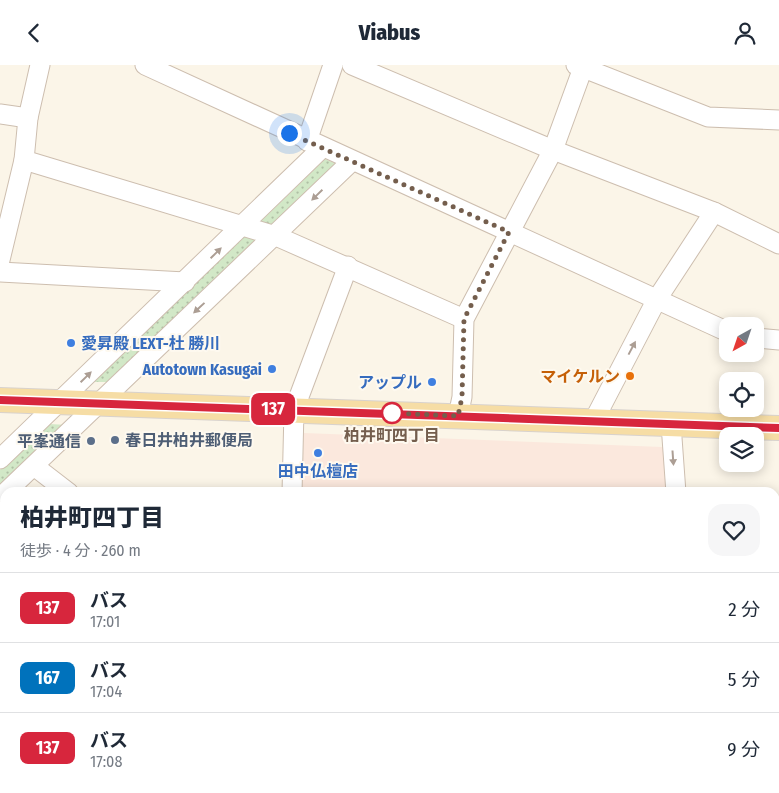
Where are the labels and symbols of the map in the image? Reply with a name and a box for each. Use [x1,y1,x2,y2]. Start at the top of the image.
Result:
your location [277,121,302,146]
one-way arrow [311,189,323,201]
one-way arrow [209,247,221,259]
one-way arrow [194,302,206,314]
north arrow [719,317,764,363]
place label: 愛昇殿 LEXT-杜 勝川 [81,334,220,353]
marker: 愛昇殿 LEXT-杜 勝川 [65,337,77,349]
one-way arrow [628,340,636,355]
place label: Autotown Kasugai [142,360,262,379]
marker: Autotown Kasugai [266,363,278,375]
place label: マイケルン [540,367,620,386]
marker: マイケルン [624,370,636,382]
one-way arrow [79,371,91,383]
place label: アップル [358,373,422,392]
marker: アップル [426,376,438,388]
line badge: 137 [244,393,302,425]
marker: 柏井町四丁目 [381,402,403,424]
place label: 柏井町四丁目 [344,426,440,445]
place label: 春日井柏井郵便局 [125,431,253,450]
place label: 平峯通信 [17,432,81,451]
marker: 春日井柏井郵便局 [109,434,121,446]
marker: 平峯通信 [85,435,97,447]
marker: 田中仏檀店 [312,447,324,459]
one-way arrow [670,451,678,467]
place label: 田中仏檀店 [278,462,358,481]

